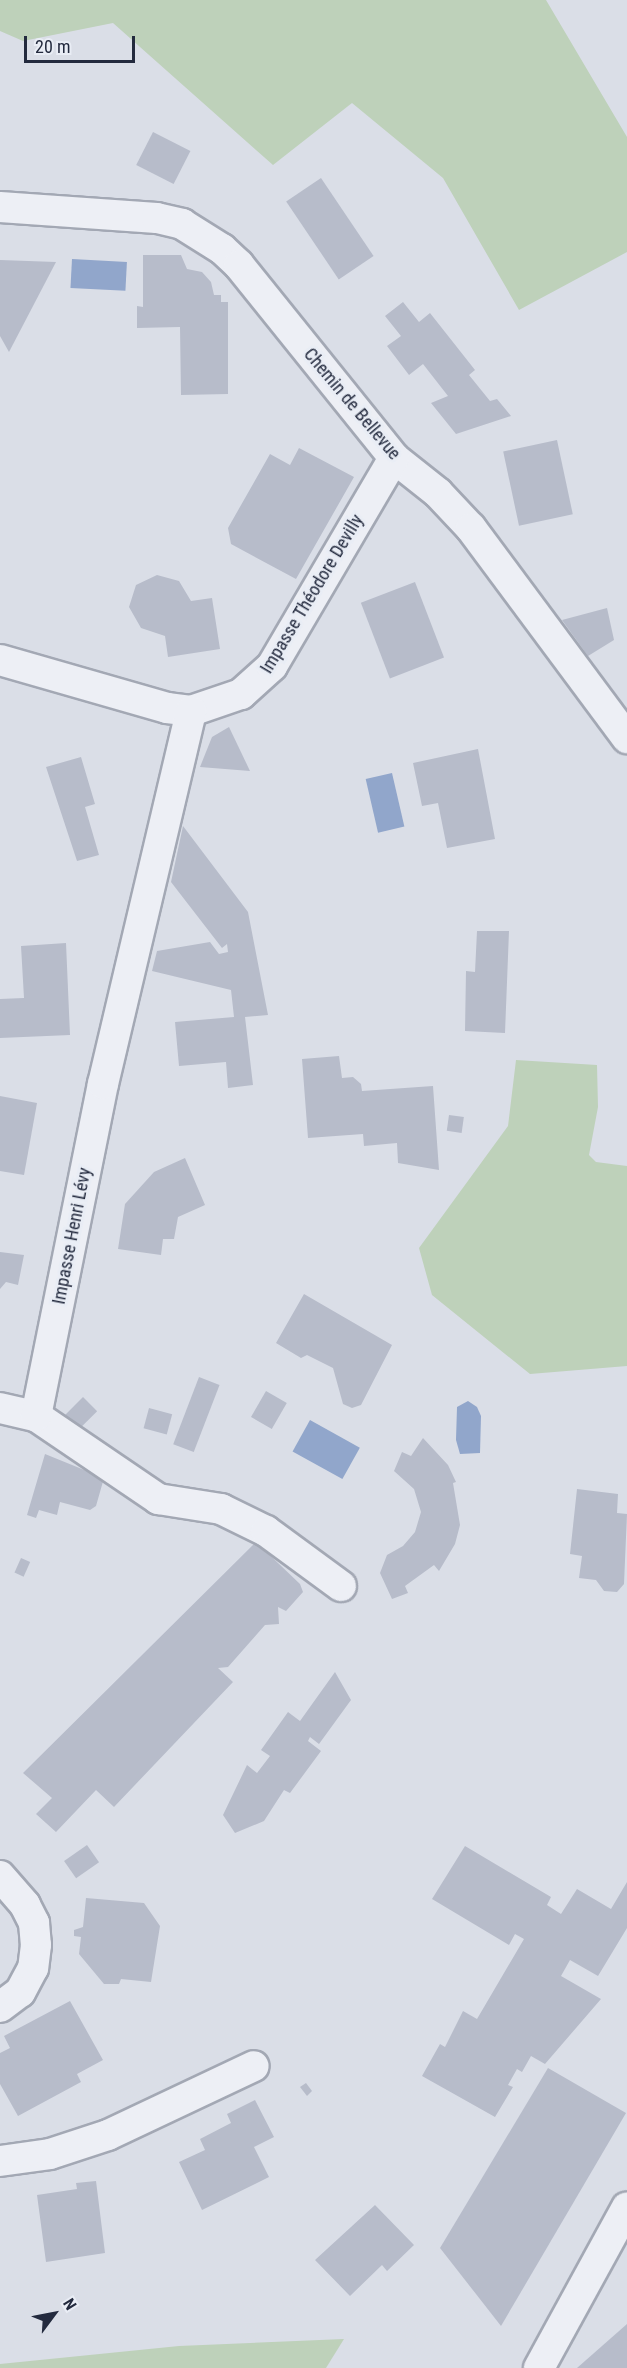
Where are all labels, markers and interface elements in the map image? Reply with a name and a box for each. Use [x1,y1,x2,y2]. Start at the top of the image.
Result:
scale bar [27,24,138,62]
text: 20 m [35,36,70,57]
street label: Chemin de Bellevue [299,344,405,464]
street label: Impasse Théodore Devilly [256,510,368,678]
street label: Impasse Henri Lévy [48,1166,96,1306]
north arrow [24,2284,84,2344]
text: N [59,2295,80,2313]

